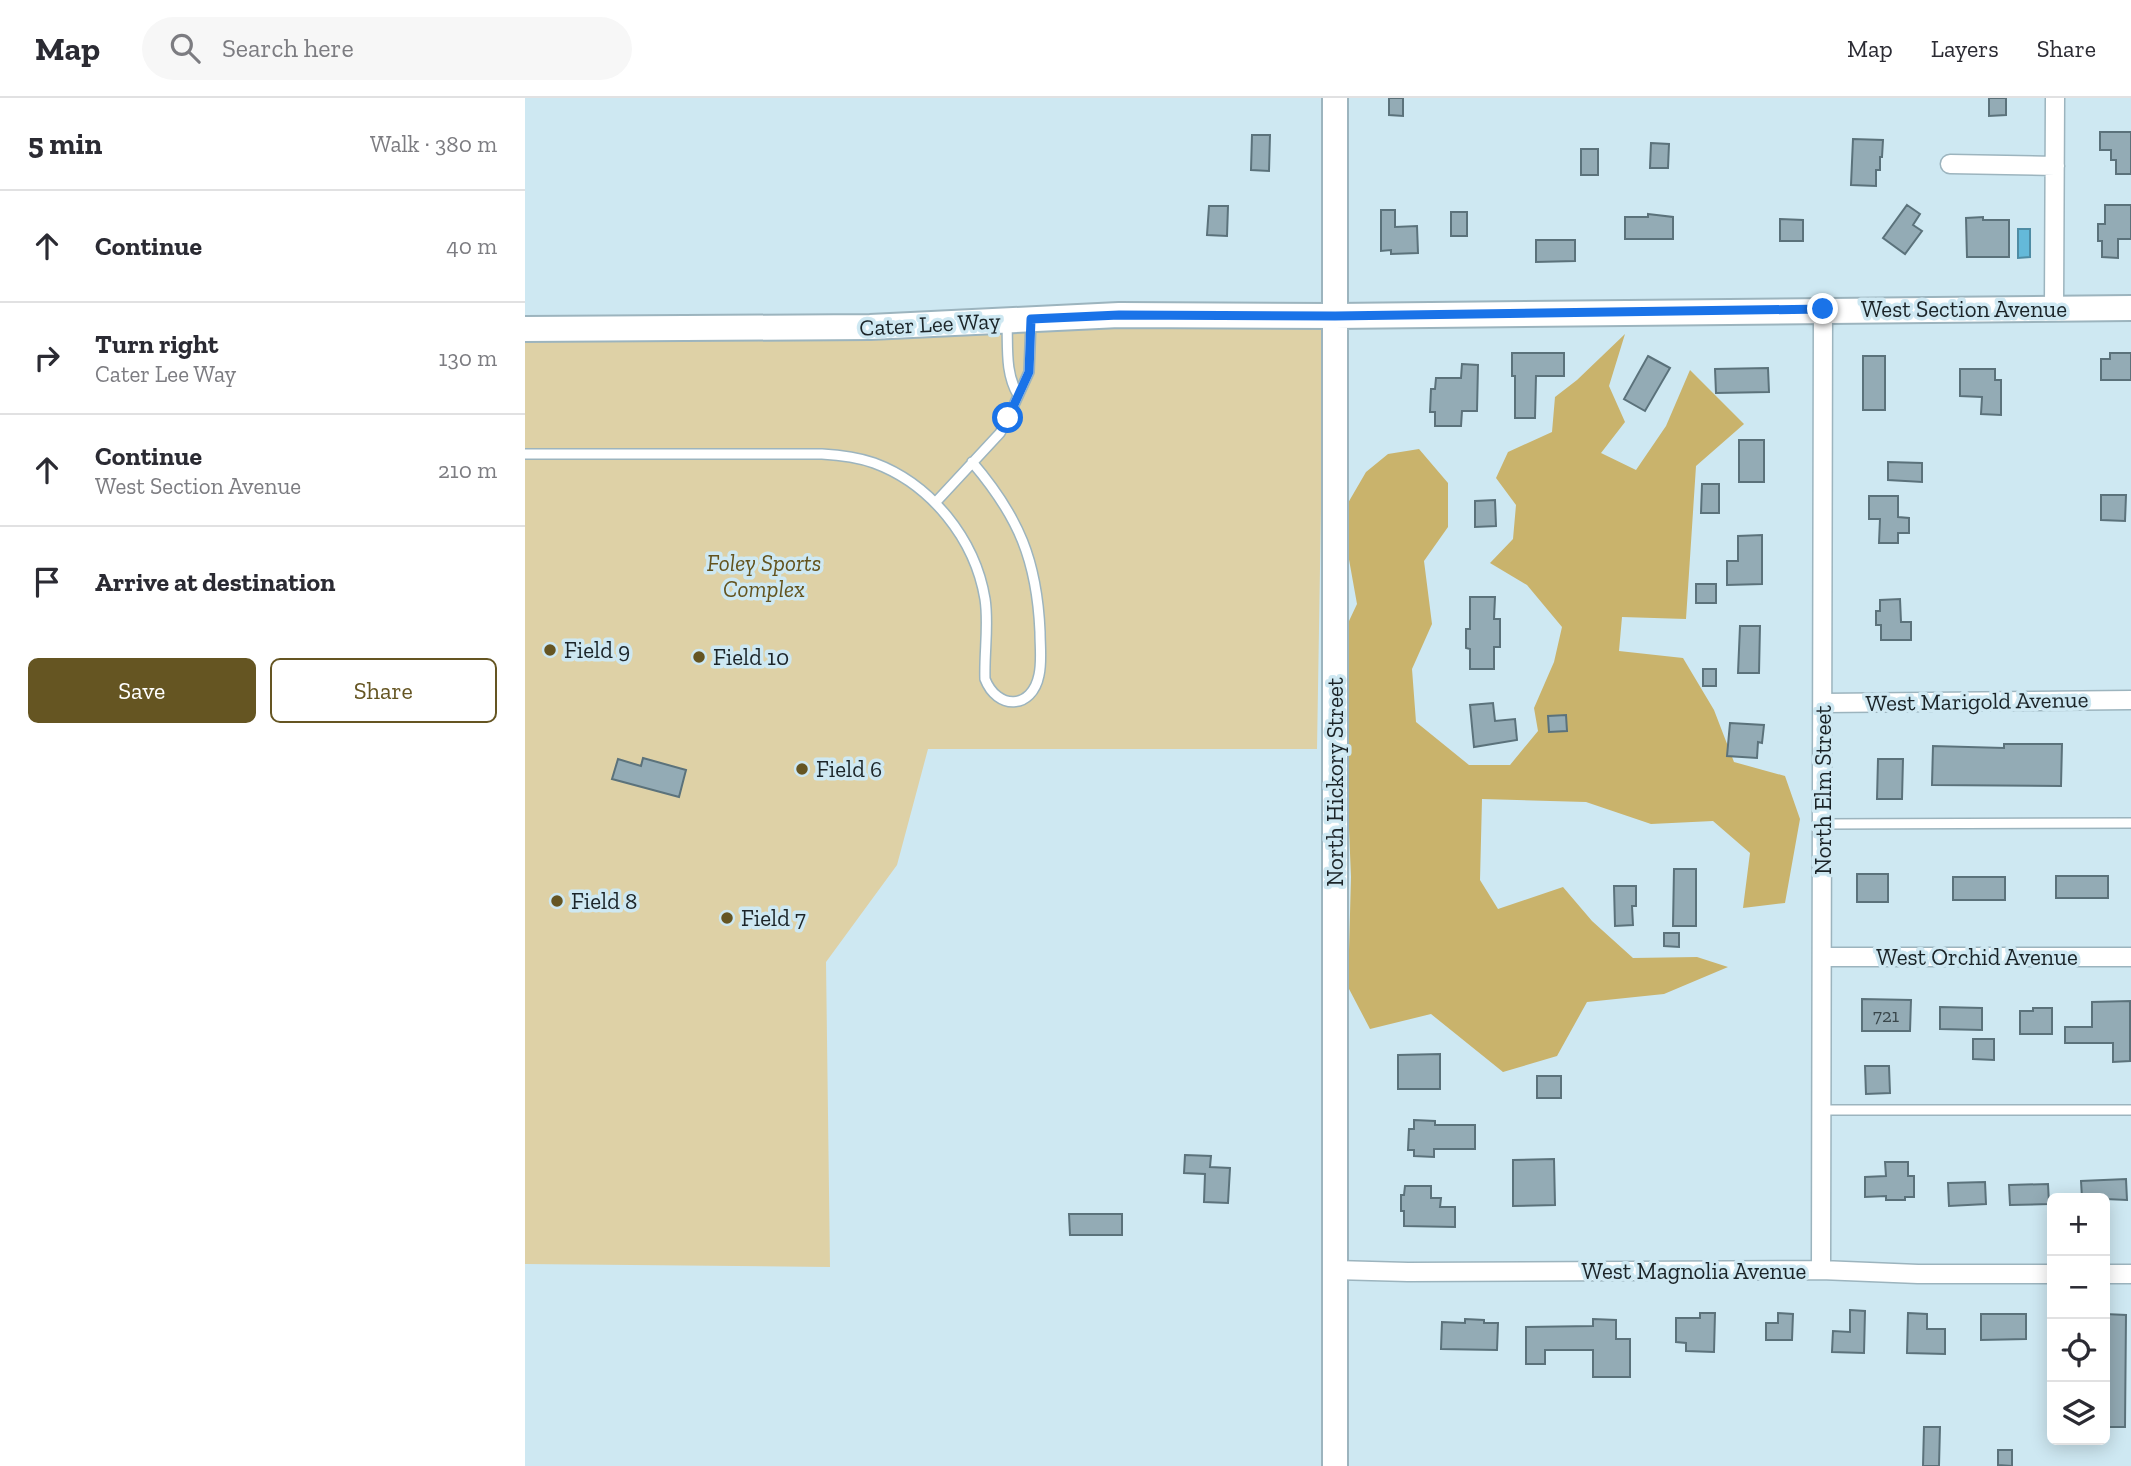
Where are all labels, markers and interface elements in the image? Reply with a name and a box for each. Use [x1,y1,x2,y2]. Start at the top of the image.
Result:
search box [142,17,632,80]
text: Map [35,29,100,68]
icon: search [166,29,204,67]
text: Search here [222,32,354,64]
text: Map [1847,34,1893,63]
text: Layers [1931,34,1999,63]
text: Share [2037,34,2096,63]
text: 5 min [28,126,102,162]
text: Walk · 380 m [370,130,497,158]
icon: ahead [28,227,66,265]
text: Continue [95,230,202,262]
text: 40 m [446,232,497,260]
route end [1807,293,1838,324]
street label: West Section Avenue [1861,295,2067,323]
street label: Cater Lee Way [859,306,1002,342]
text: Turn right [95,328,218,360]
icon: right [28,339,66,377]
text: 130 m [439,344,497,372]
text: Cater Lee Way [95,360,236,388]
route start [992,402,1023,433]
text: Continue [95,440,202,472]
icon: ahead [28,451,66,489]
text: 210 m [438,456,497,484]
text: West Section Avenue [95,472,301,500]
park label: Foley Sports Complex [707,549,821,603]
icon: arrive [28,563,66,601]
text: Arrive at destination [95,566,335,598]
place label: Field 9 [564,636,630,664]
marker: Field 9 [542,642,558,658]
place label: Field 10 [713,643,789,671]
marker: Field 10 [691,649,707,665]
button: Save [28,658,256,723]
button: Share [270,658,497,723]
street label: North Hickory Street [1321,677,1349,886]
street label: West Marigold Avenue [1865,685,2089,717]
street label: North Elm Street [1809,705,1837,875]
place label: Field 6 [816,755,882,783]
marker: Field 6 [794,761,810,777]
place label: Field 8 [571,887,637,915]
marker: Field 8 [549,893,565,909]
place label: Field 7 [741,904,806,932]
marker: Field 7 [719,910,735,926]
street label: West Orchid Avenue [1876,943,2078,971]
house number: 721 [1873,1004,1899,1027]
map controls [2047,1193,2110,1445]
button: + [2047,1193,2110,1256]
button: − [2047,1256,2110,1319]
street label: West Magnolia Avenue [1582,1257,1806,1285]
button: locate [2047,1319,2110,1382]
button: layers [2047,1382,2110,1445]

